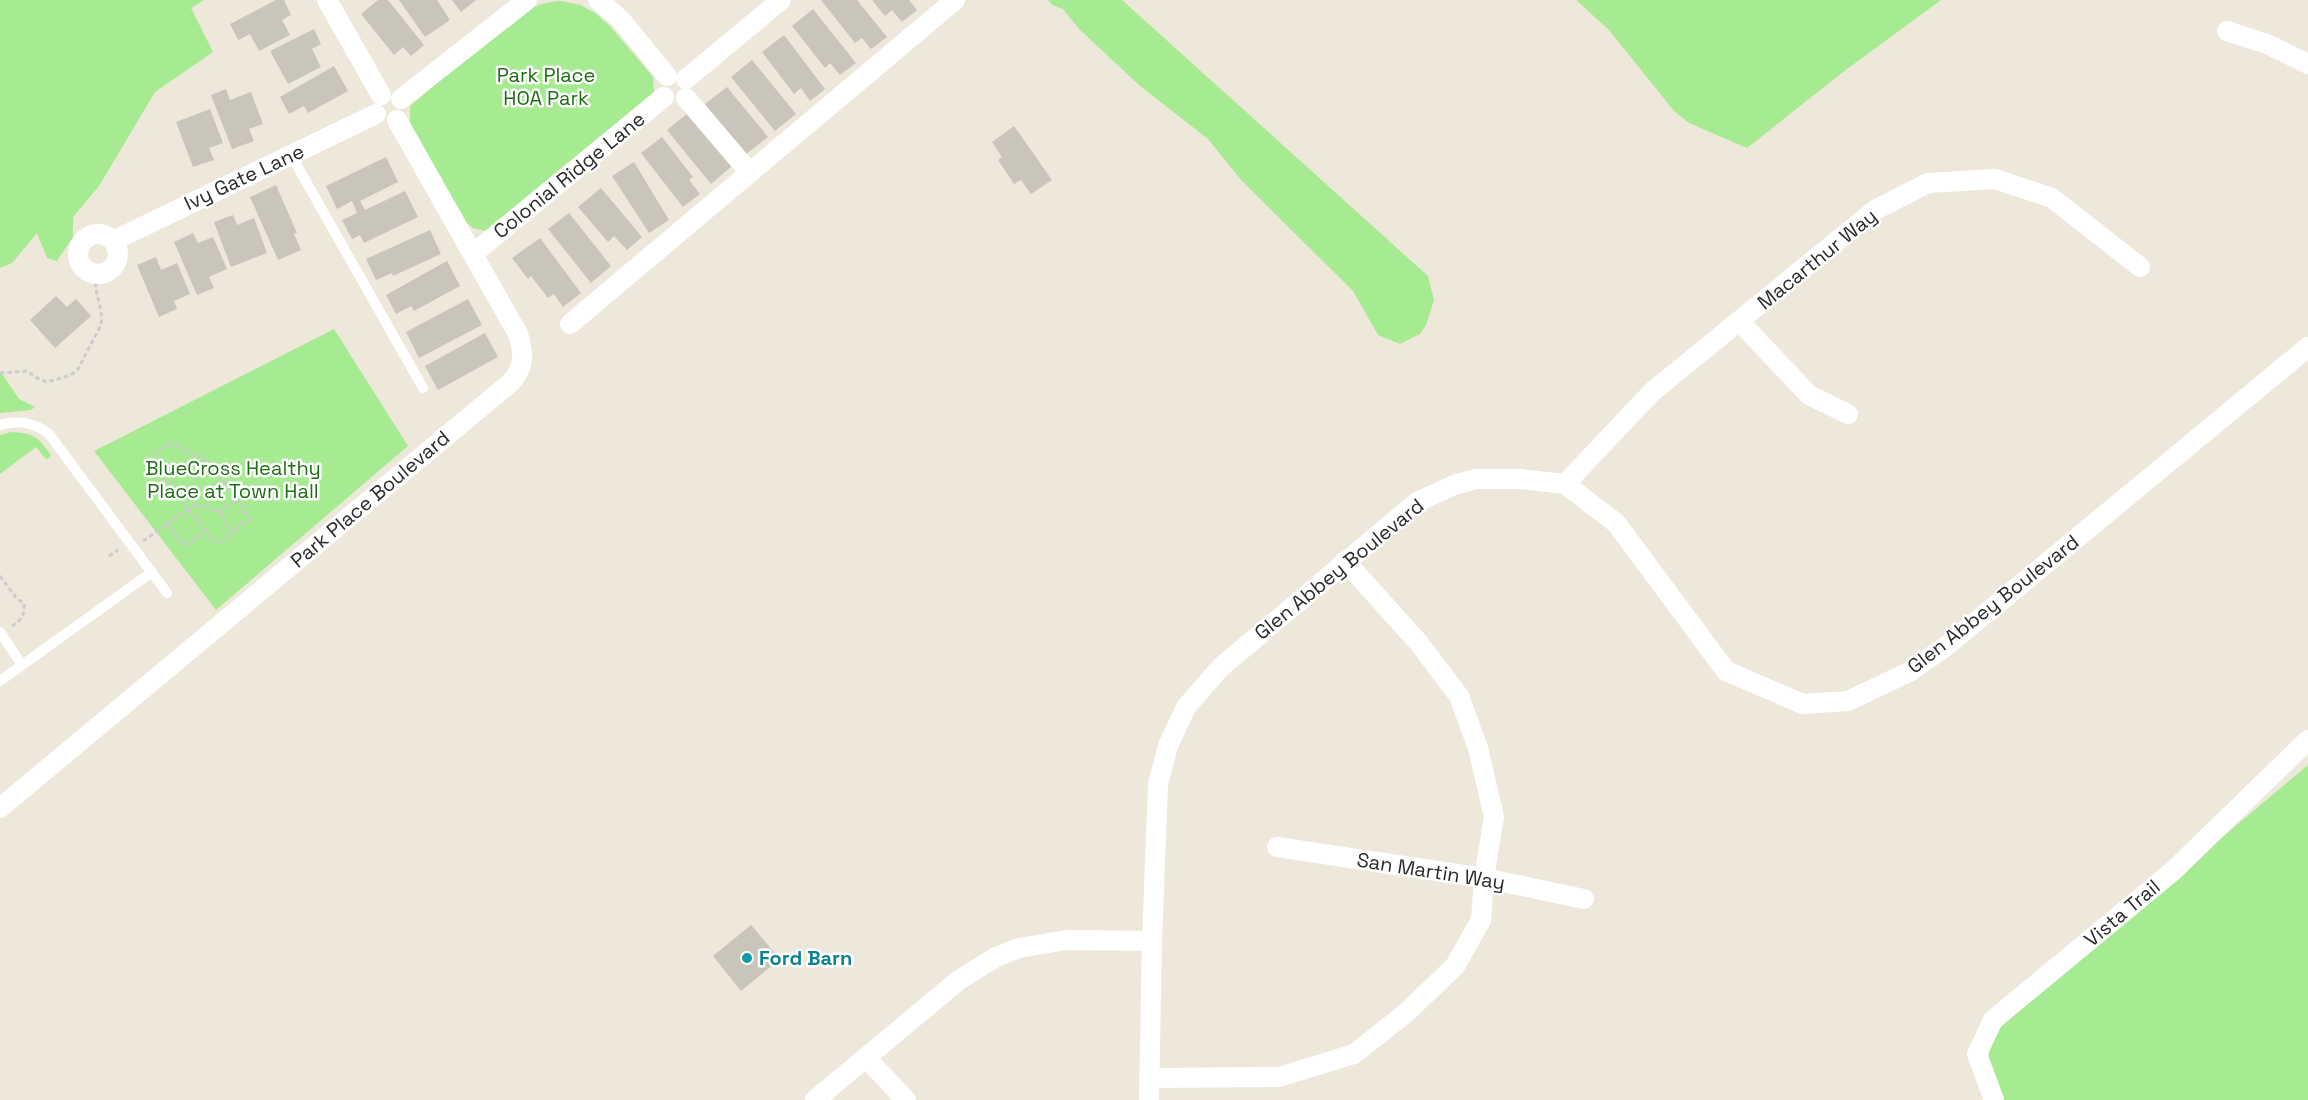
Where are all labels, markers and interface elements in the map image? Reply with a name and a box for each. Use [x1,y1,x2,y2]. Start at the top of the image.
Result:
park label: Park Place HOA Park [497,62,595,111]
street label: Colonial Ridge Lane [488,106,650,244]
street label: Ivy Gate Lane [180,138,308,216]
street label: Macarthur Way [1752,203,1882,315]
street label: Park Place Boulevard [285,425,455,573]
park label: BlueCross Healthy Place at Town Hall [145,455,321,504]
street label: Glen Abbey Boulevard [1249,493,1429,645]
street label: Glen Abbey Boulevard [1902,529,2084,679]
street label: San Martin Way [1355,846,1507,896]
street label: Vista Trail [2079,874,2165,952]
place label: Ford Barn [759,945,852,971]
marker: Ford Barn [740,951,754,965]

